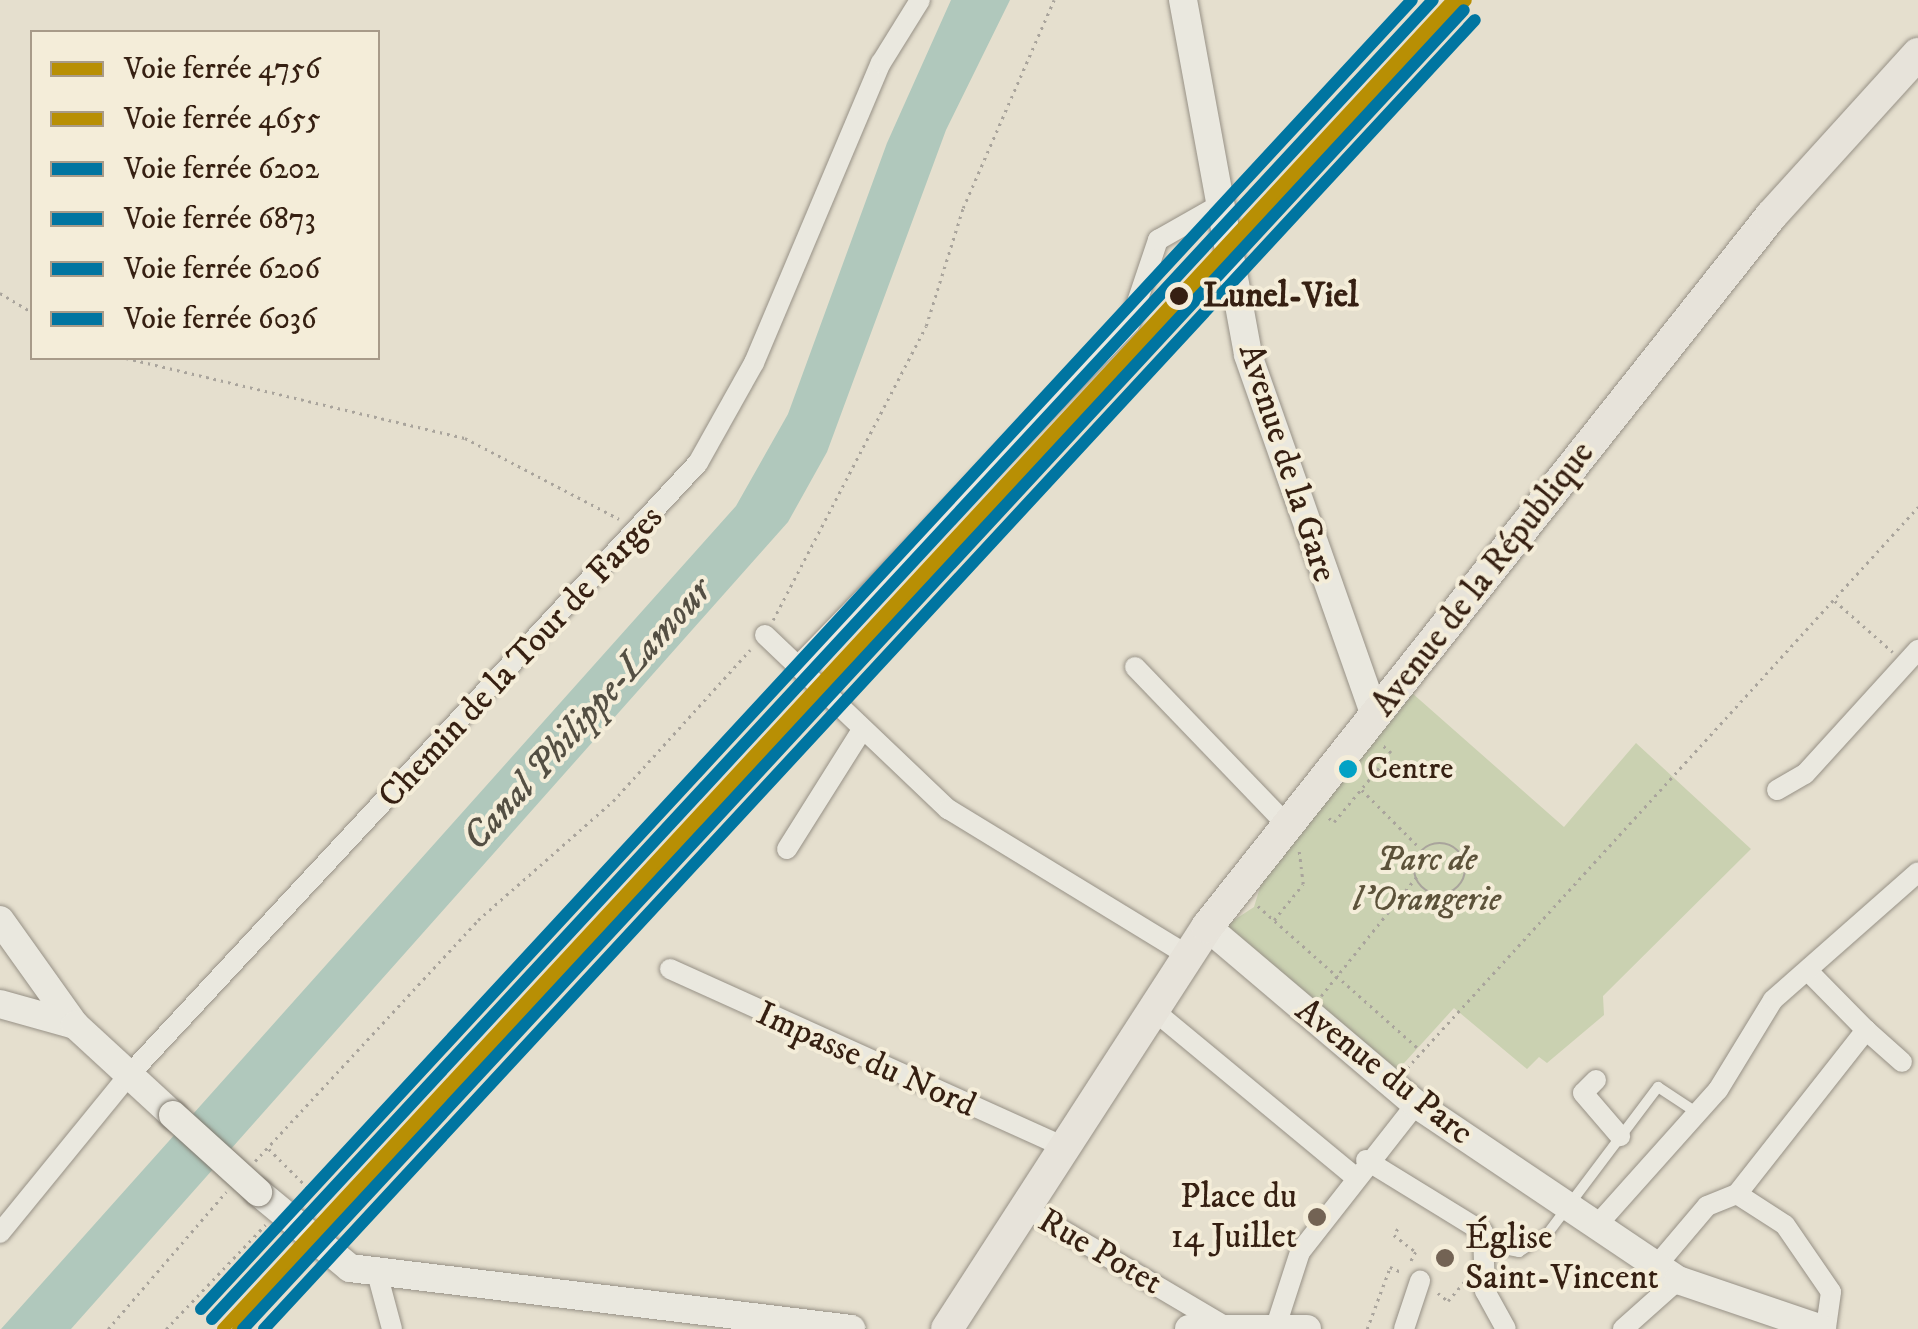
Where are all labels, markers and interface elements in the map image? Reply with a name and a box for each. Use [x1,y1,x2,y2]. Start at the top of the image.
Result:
legend [30,30,380,360]
text: Voie ferrée 4756 [124,51,321,88]
text: Voie ferrée 4655 [124,101,321,138]
text: Voie ferrée 6202 [124,151,319,188]
text: Voie ferrée 6873 [124,201,316,238]
text: Voie ferrée 6206 [124,251,320,288]
place label: Lunel-Viel [1203,275,1358,317]
marker: Lunel-Viel [1164,281,1194,311]
text: Voie ferrée 6036 [124,301,317,338]
street label: Avenue de la Gare [1229,339,1345,587]
street label: Avenue de la République [1363,433,1603,725]
street label: Chemin de la Tour de Farges [370,497,672,817]
water label: Canal Philippe-Lamour [454,569,722,861]
place label: Centre [1367,750,1453,788]
marker: Centre [1338,759,1358,779]
park label: Parc de l'Orangerie [1353,839,1501,921]
street label: Avenue du Parc [1287,990,1481,1154]
street label: Impasse du Nord [750,993,982,1127]
place label: Place du 14 Juillet [1171,1176,1297,1258]
street label: Rue Potet [1031,1200,1169,1304]
marker: Place du 14 Juillet [1306,1206,1328,1228]
place label: Église Saint-Vincent [1465,1217,1659,1299]
marker: Église Saint-Vincent [1434,1247,1456,1269]

